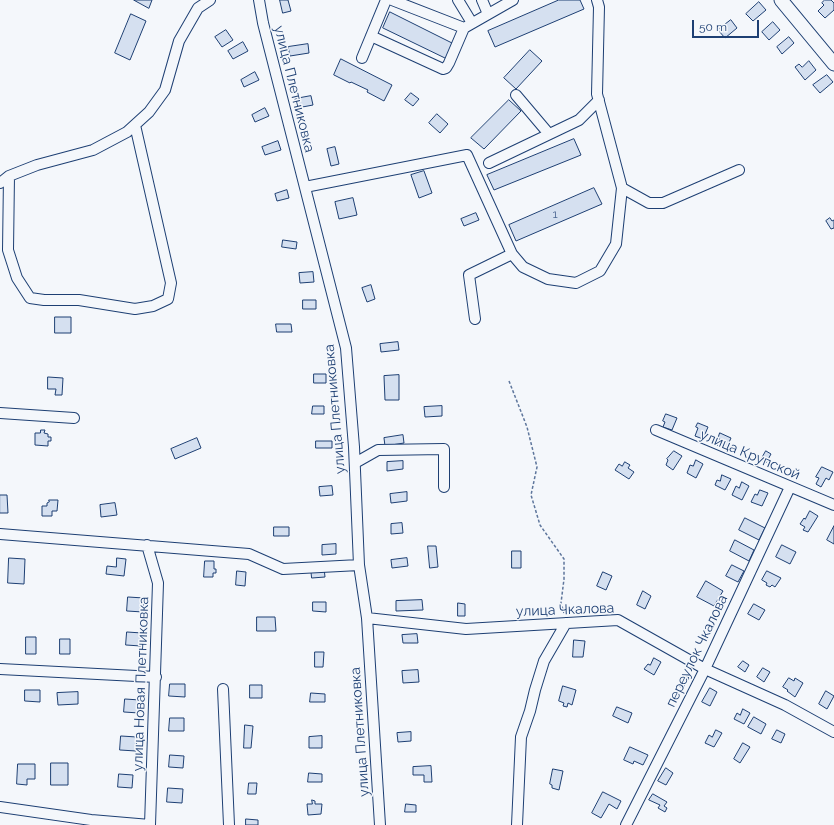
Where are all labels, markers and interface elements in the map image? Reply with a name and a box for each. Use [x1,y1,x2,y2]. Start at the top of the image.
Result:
scale bar [694,12,761,38]
text: 50 m [699,20,727,34]
street label: улица Плетниковка [270,24,318,154]
house number: 1 [552,207,558,221]
street label: улица Плетниковка [321,343,349,475]
street label: улица Крупской [697,426,803,484]
street label: переулок Чкалова [663,592,731,710]
street label: улица Новая Плетниковка [130,596,152,772]
street label: улица Чкалова [515,600,615,620]
street label: улица Плетниковка [347,667,373,797]

